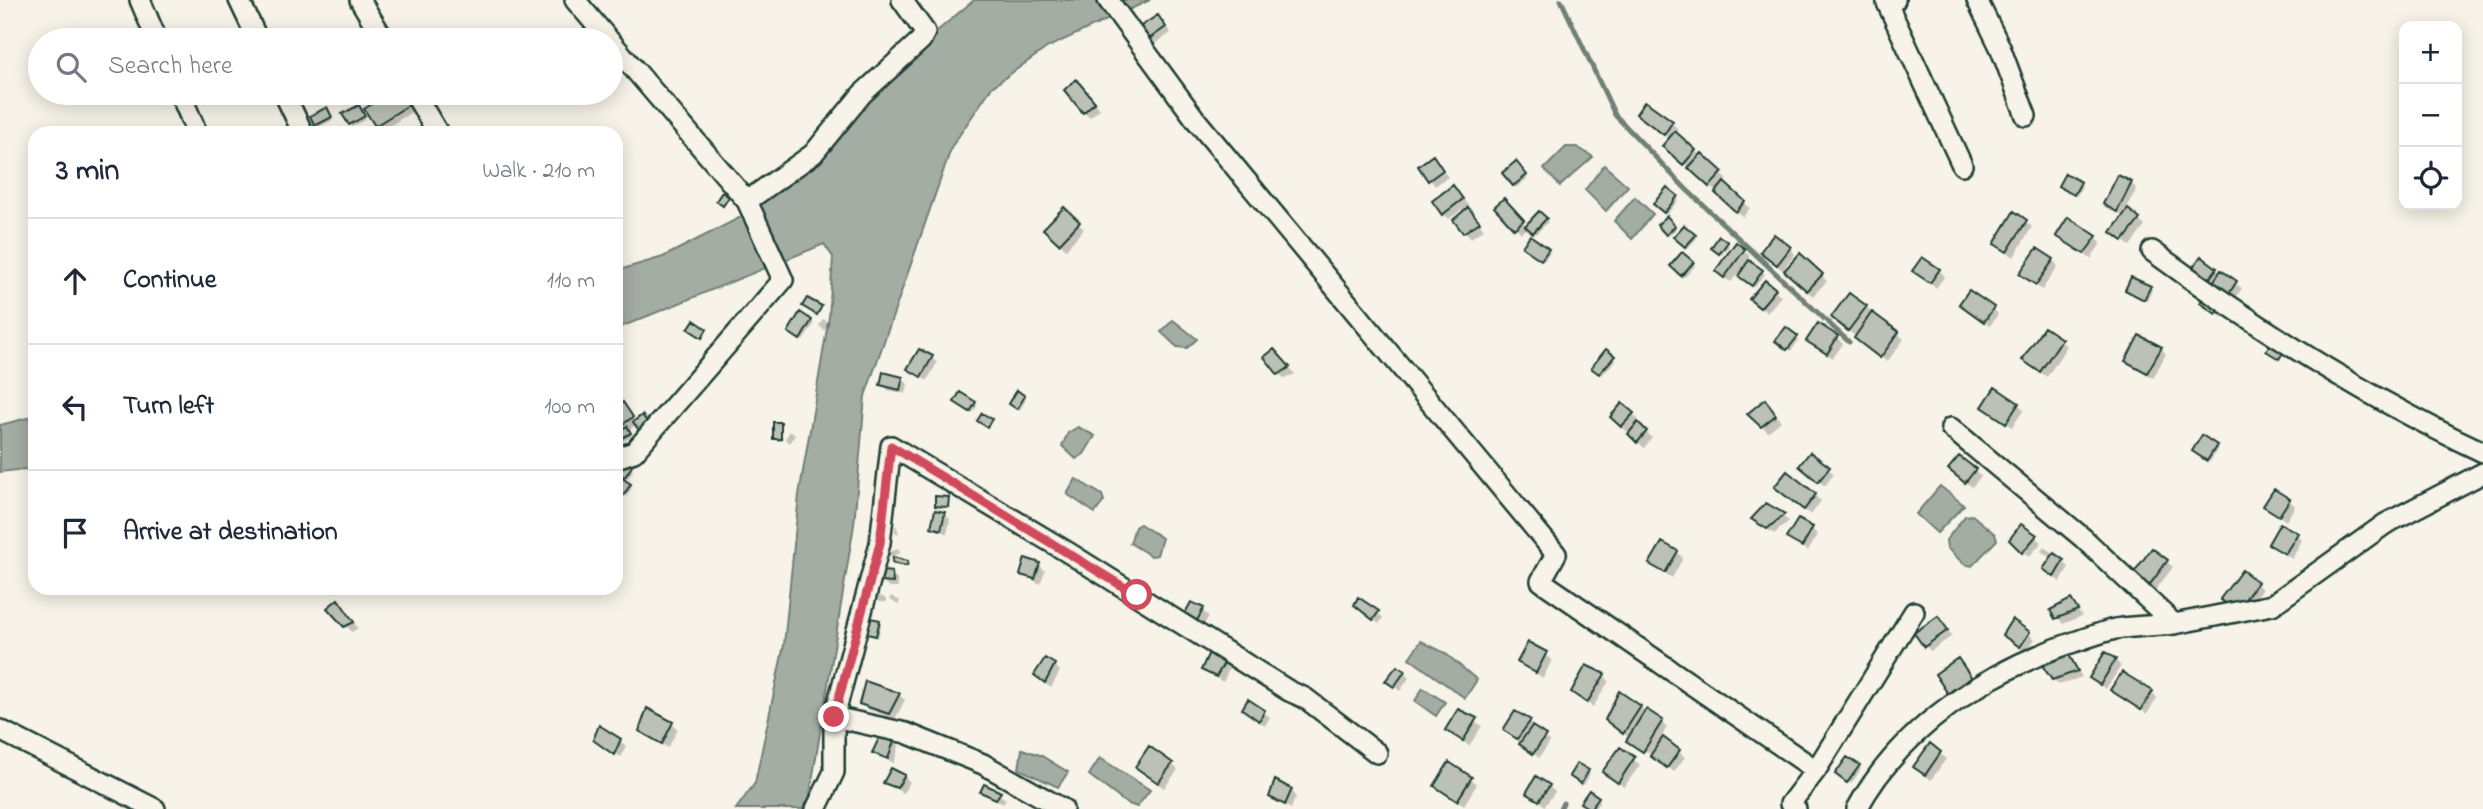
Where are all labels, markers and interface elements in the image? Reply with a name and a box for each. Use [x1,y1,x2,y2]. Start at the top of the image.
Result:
map controls [2399,21,2462,210]
button: + [2399,21,2462,84]
search box [28,28,623,105]
icon: search [52,48,90,86]
text: Search here [108,48,233,86]
button: − [2399,84,2462,147]
button: locate [2399,147,2462,210]
text: 3 min [56,150,119,194]
text: Walk · 210 m [482,155,595,188]
icon: ahead [56,262,94,300]
text: Continue [123,262,216,300]
text: 110 m [547,265,595,298]
icon: left [56,388,94,426]
text: Turn left [123,388,214,426]
text: 100 m [544,391,595,424]
icon: arrive [56,514,94,552]
text: Arrive at destination [123,514,338,552]
route start [1121,579,1152,610]
route end [818,701,849,732]

